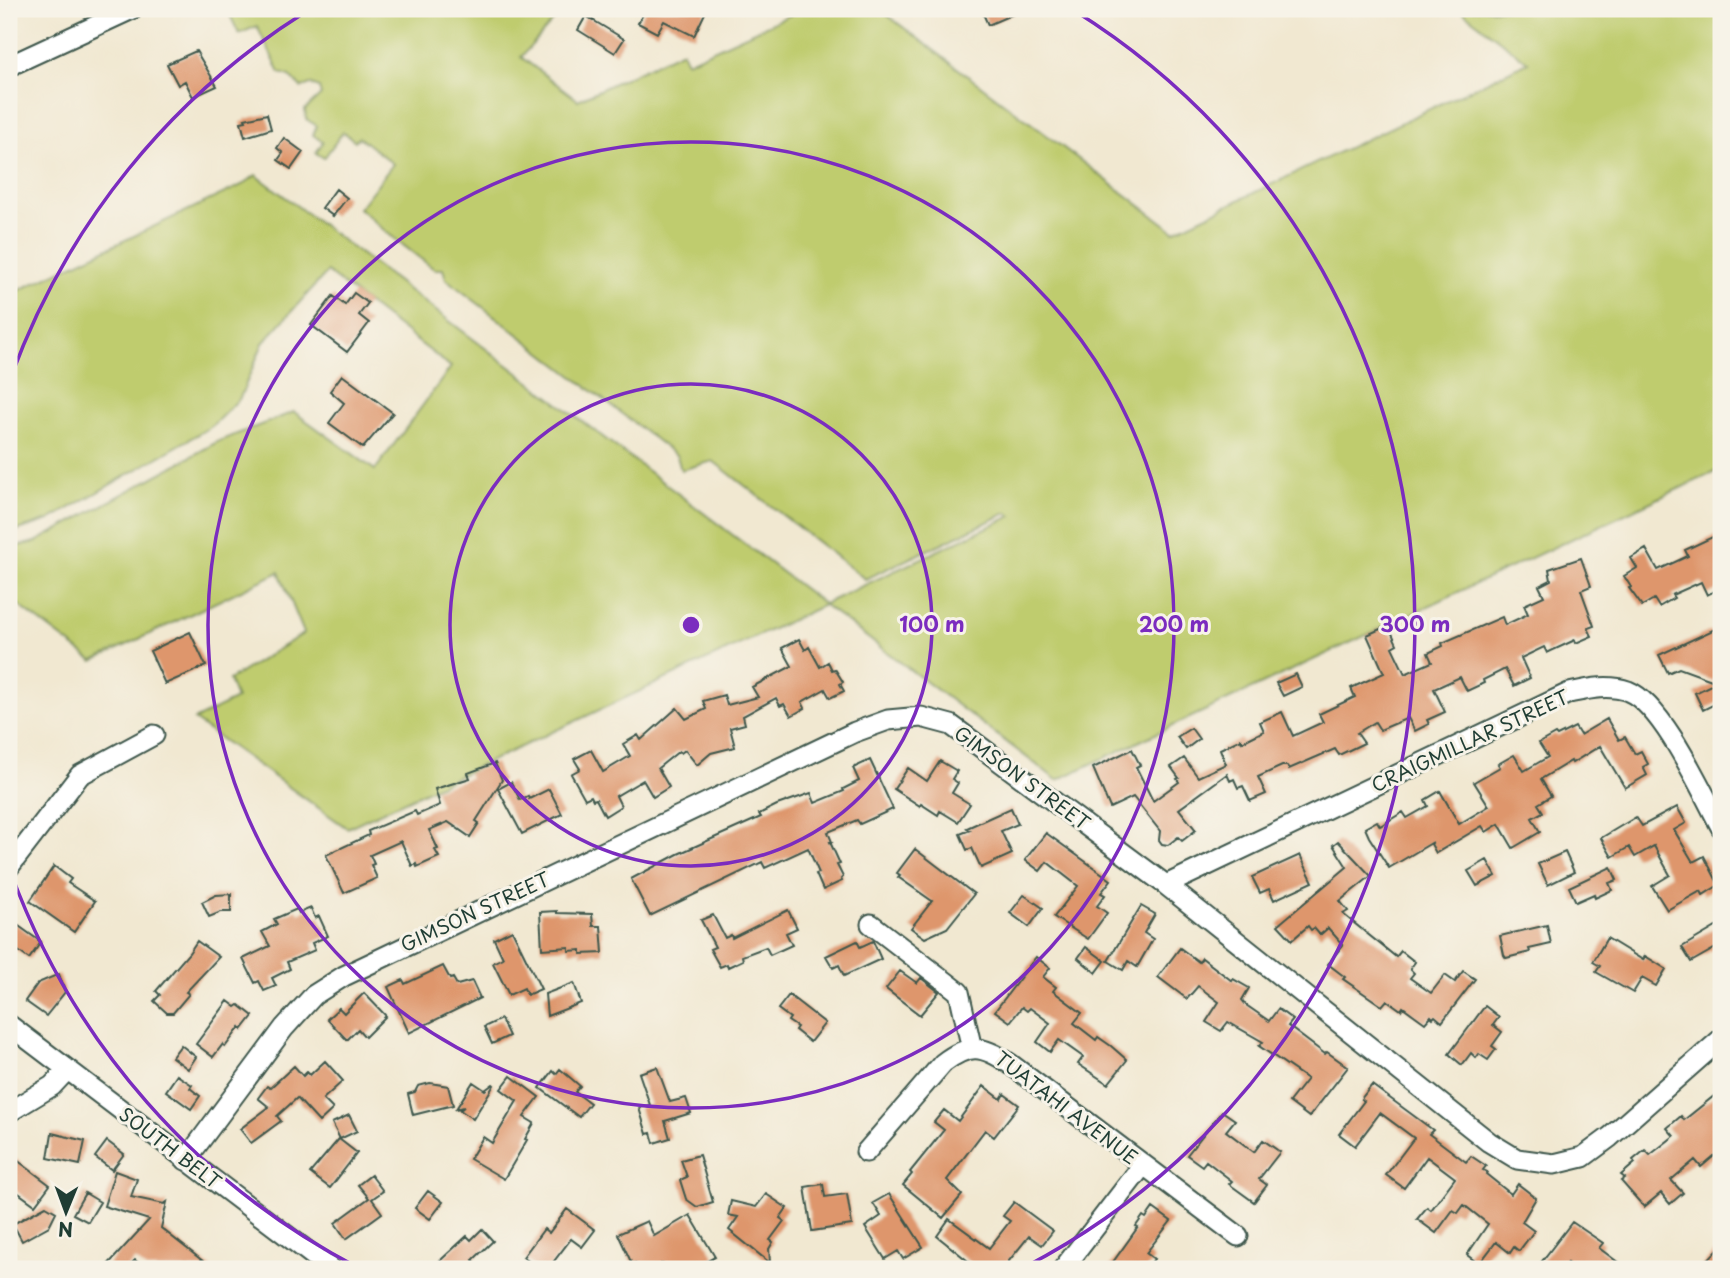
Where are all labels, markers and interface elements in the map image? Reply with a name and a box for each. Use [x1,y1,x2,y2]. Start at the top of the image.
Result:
text: 100 m [899,607,965,639]
text: 200 m [1139,607,1209,639]
text: 300 m [1380,607,1450,639]
centre of rings [679,613,703,637]
street label: CRAIGMILLAR STREET [1366,682,1573,798]
street label: GIMSON STREET [949,718,1096,836]
street label: GIMSON STREET [395,864,554,958]
street label: TUATAHI AVENUE [989,1044,1144,1170]
street label: SOUTH BELT [114,1100,227,1195]
north arrow [32,1176,102,1246]
text: N [58,1216,73,1244]

